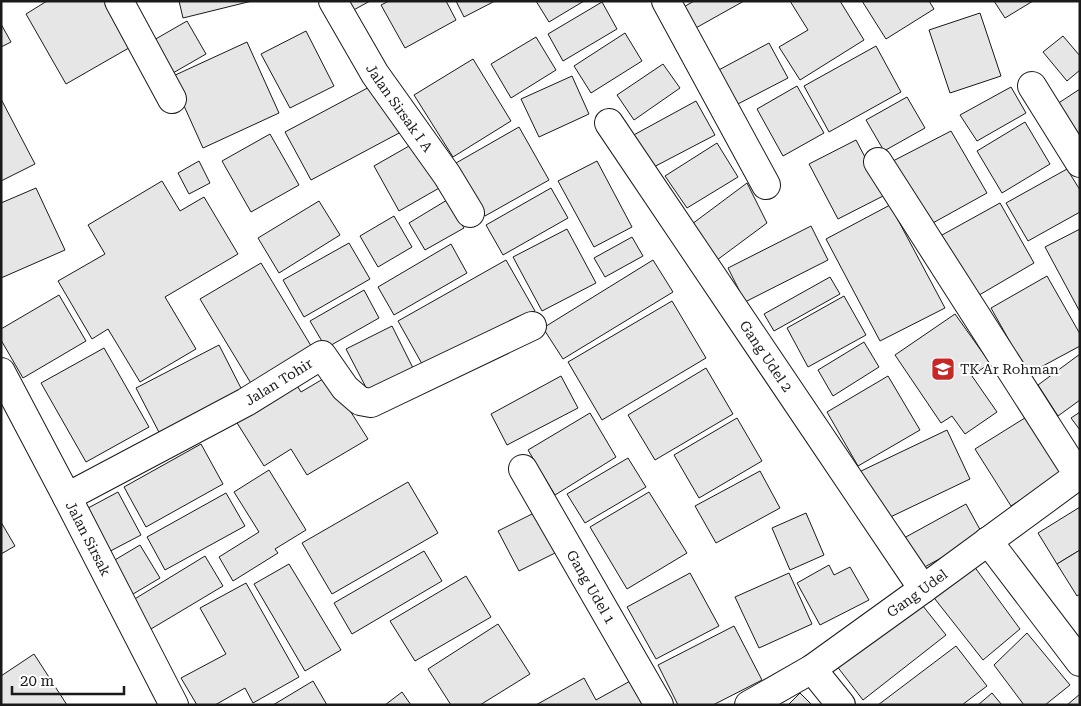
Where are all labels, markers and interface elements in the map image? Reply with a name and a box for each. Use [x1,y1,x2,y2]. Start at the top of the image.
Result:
street label: Jalan Sirsak I A [363,61,436,155]
street label: Gang Udel 2 [736,317,796,395]
street label: Jalan Tohir [242,355,315,409]
school or university icon: TK Ar Rohman [930,356,956,382]
place label: TK Ar Rohman [960,361,1059,377]
street label: Jalan Sirsak [63,498,114,579]
street label: Gang Udel 1 [563,547,618,627]
street label: Gang Udel [884,566,951,621]
scale bar [12,664,125,696]
text: 20 m [20,672,55,690]

